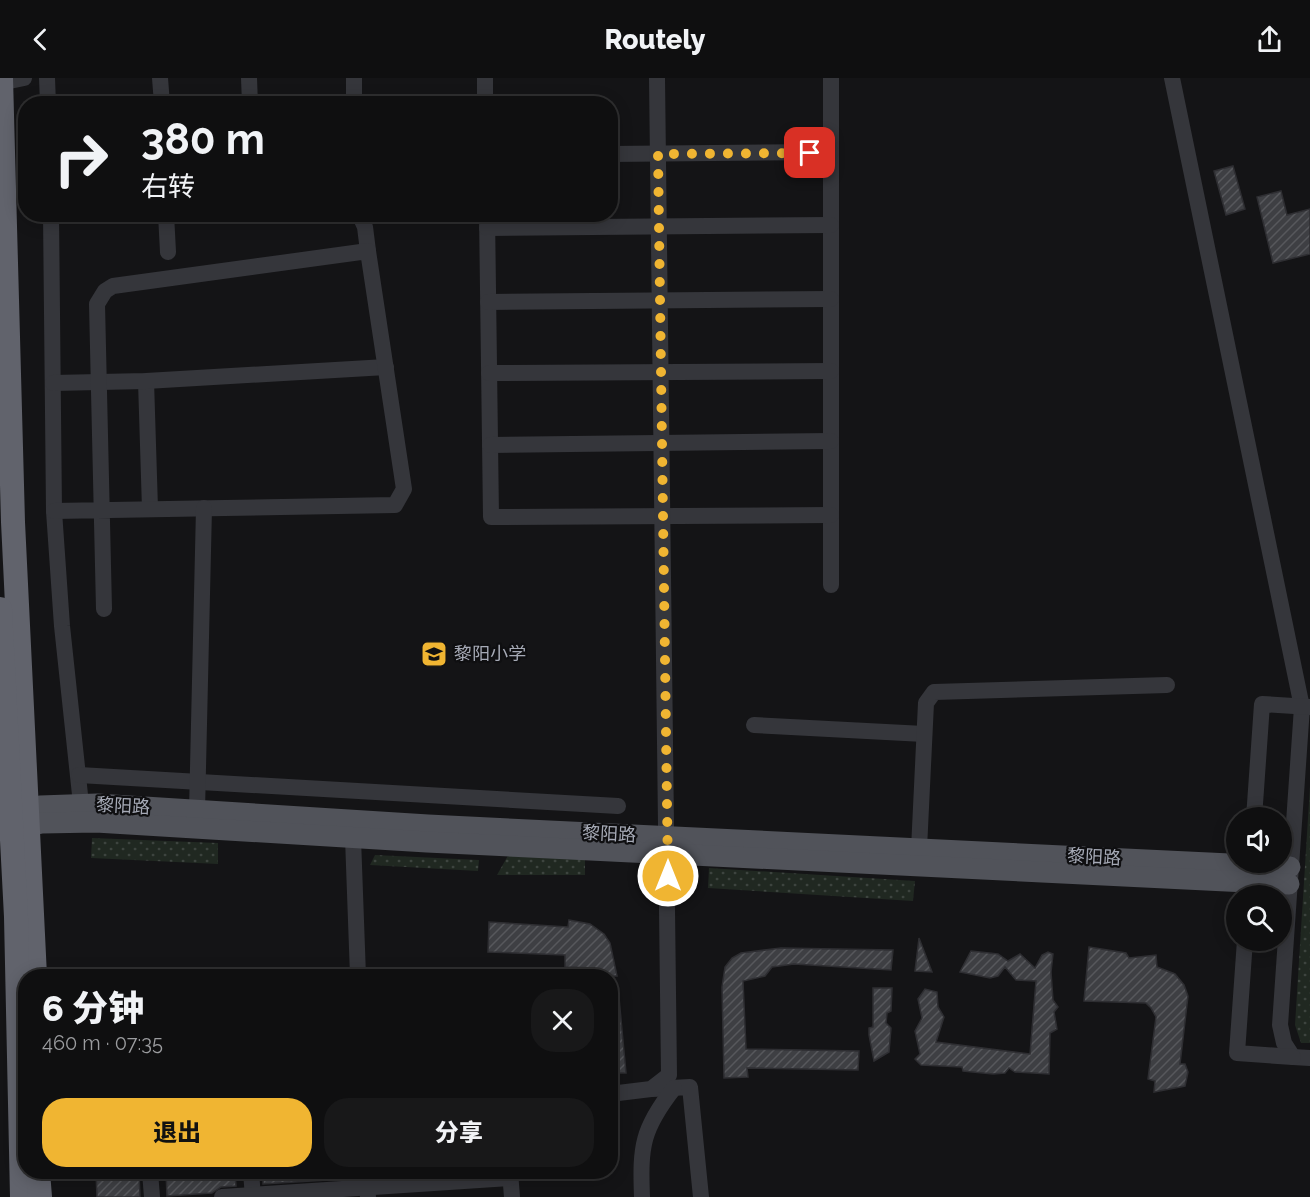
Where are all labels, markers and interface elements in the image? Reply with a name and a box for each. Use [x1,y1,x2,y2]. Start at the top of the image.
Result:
icon: back [24,23,57,56]
icon: share [1253,23,1286,56]
text: Routely [604,24,706,55]
text: 380 m [141,115,265,164]
icon: right [42,120,120,198]
pin [784,127,835,178]
icon: arrive [793,136,826,169]
text: 右转 [141,171,195,202]
school or university icon: 黎阳小学 [419,639,449,669]
place label: 黎阳小学 [454,643,526,664]
street label: 黎阳路 [96,794,151,817]
map controls [1226,807,1292,951]
button: sound [1226,807,1292,873]
street label: 黎阳路 [582,822,637,845]
position arrow [636,844,700,908]
street label: 黎阳路 [1067,845,1122,868]
button: search [1226,885,1292,951]
text: 6 分钟 [42,987,144,1029]
button: close [531,989,594,1052]
text: 460 m · 07:35 [42,1031,163,1055]
button: 退出 [42,1098,312,1167]
button: 分享 [324,1098,594,1167]

